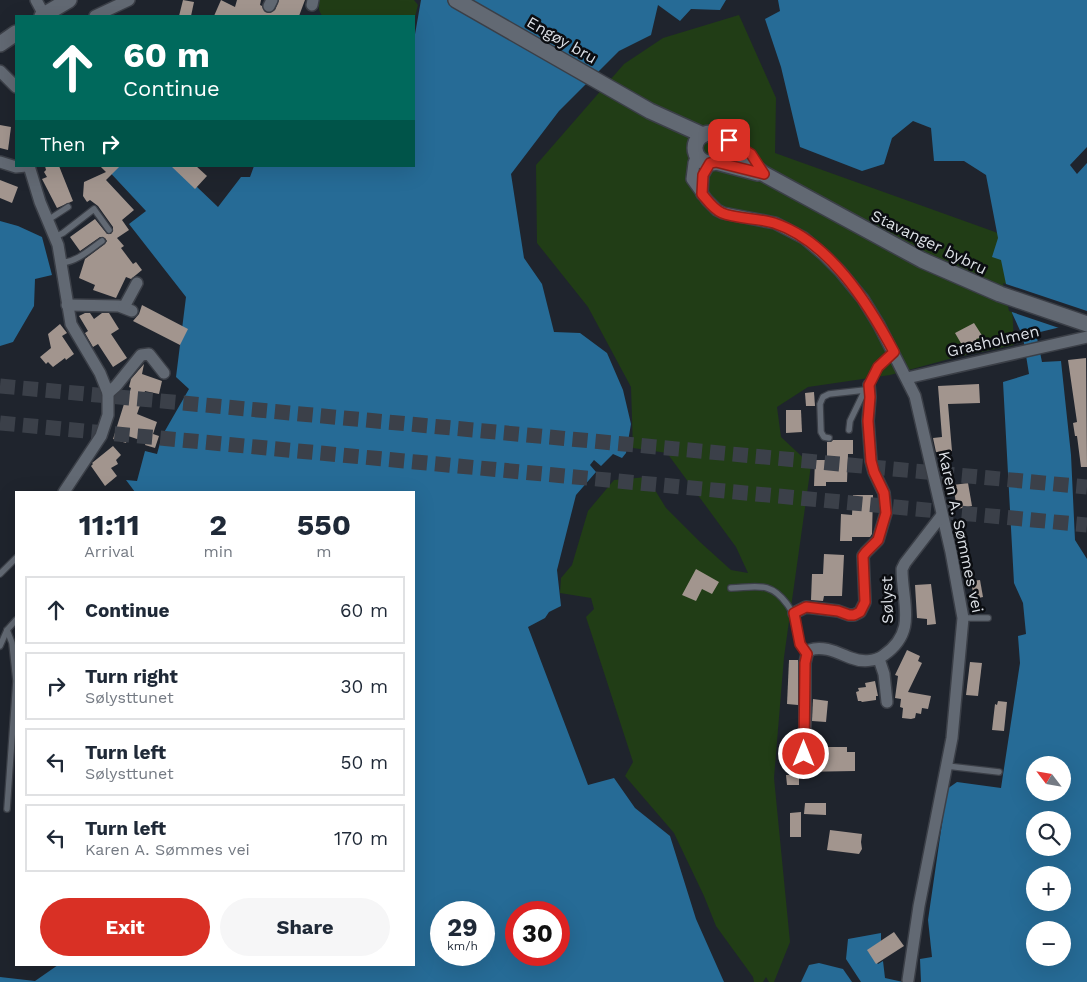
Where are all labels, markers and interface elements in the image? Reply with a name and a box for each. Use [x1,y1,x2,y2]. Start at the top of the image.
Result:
street label: Engøy bru [524,12,600,68]
text: 60 m [123,34,210,76]
icon: ahead [40,35,105,100]
text: Continue [123,76,220,101]
pin [708,119,750,161]
icon: arrive [715,126,743,154]
icon: right [96,130,124,158]
text: Then [40,133,86,156]
street label: Stavanger bybru [868,206,990,278]
street label: Grasholmen [945,321,1041,361]
street label: Karen A. Sømmes vei [935,449,987,615]
text: 11:11 [79,507,140,542]
text: 2 [209,507,227,542]
text: 550 [297,507,351,542]
text: Arrival [84,542,134,561]
text: min [204,542,233,561]
text: m [316,542,332,561]
street label: Sølyst [877,576,897,624]
icon: ahead [42,596,70,624]
text: Continue [85,599,169,622]
text: 60 m [340,599,388,622]
text: Turn right [85,665,178,688]
icon: right [42,672,70,700]
text: 30 m [341,675,388,698]
text: Sølysttunet [85,688,174,707]
position arrow [777,727,829,779]
text: Turn left [85,741,166,764]
icon: left [42,748,70,776]
text: 50 m [341,751,388,774]
north arrow [1026,756,1071,801]
map controls [1026,756,1071,966]
text: Sølysttunet [85,764,174,783]
button: search [1026,811,1071,856]
text: Turn left [85,817,166,840]
icon: left [42,824,70,852]
text: 170 m [334,827,388,850]
text: Karen A. Sømmes vei [85,840,250,859]
button: + [1026,866,1071,911]
button: Exit [40,898,210,956]
button: Share [220,898,390,956]
speed limit sign: 30 [505,901,570,966]
text: 29 [447,913,478,942]
button: − [1026,921,1071,966]
text: km/h [447,939,478,953]

